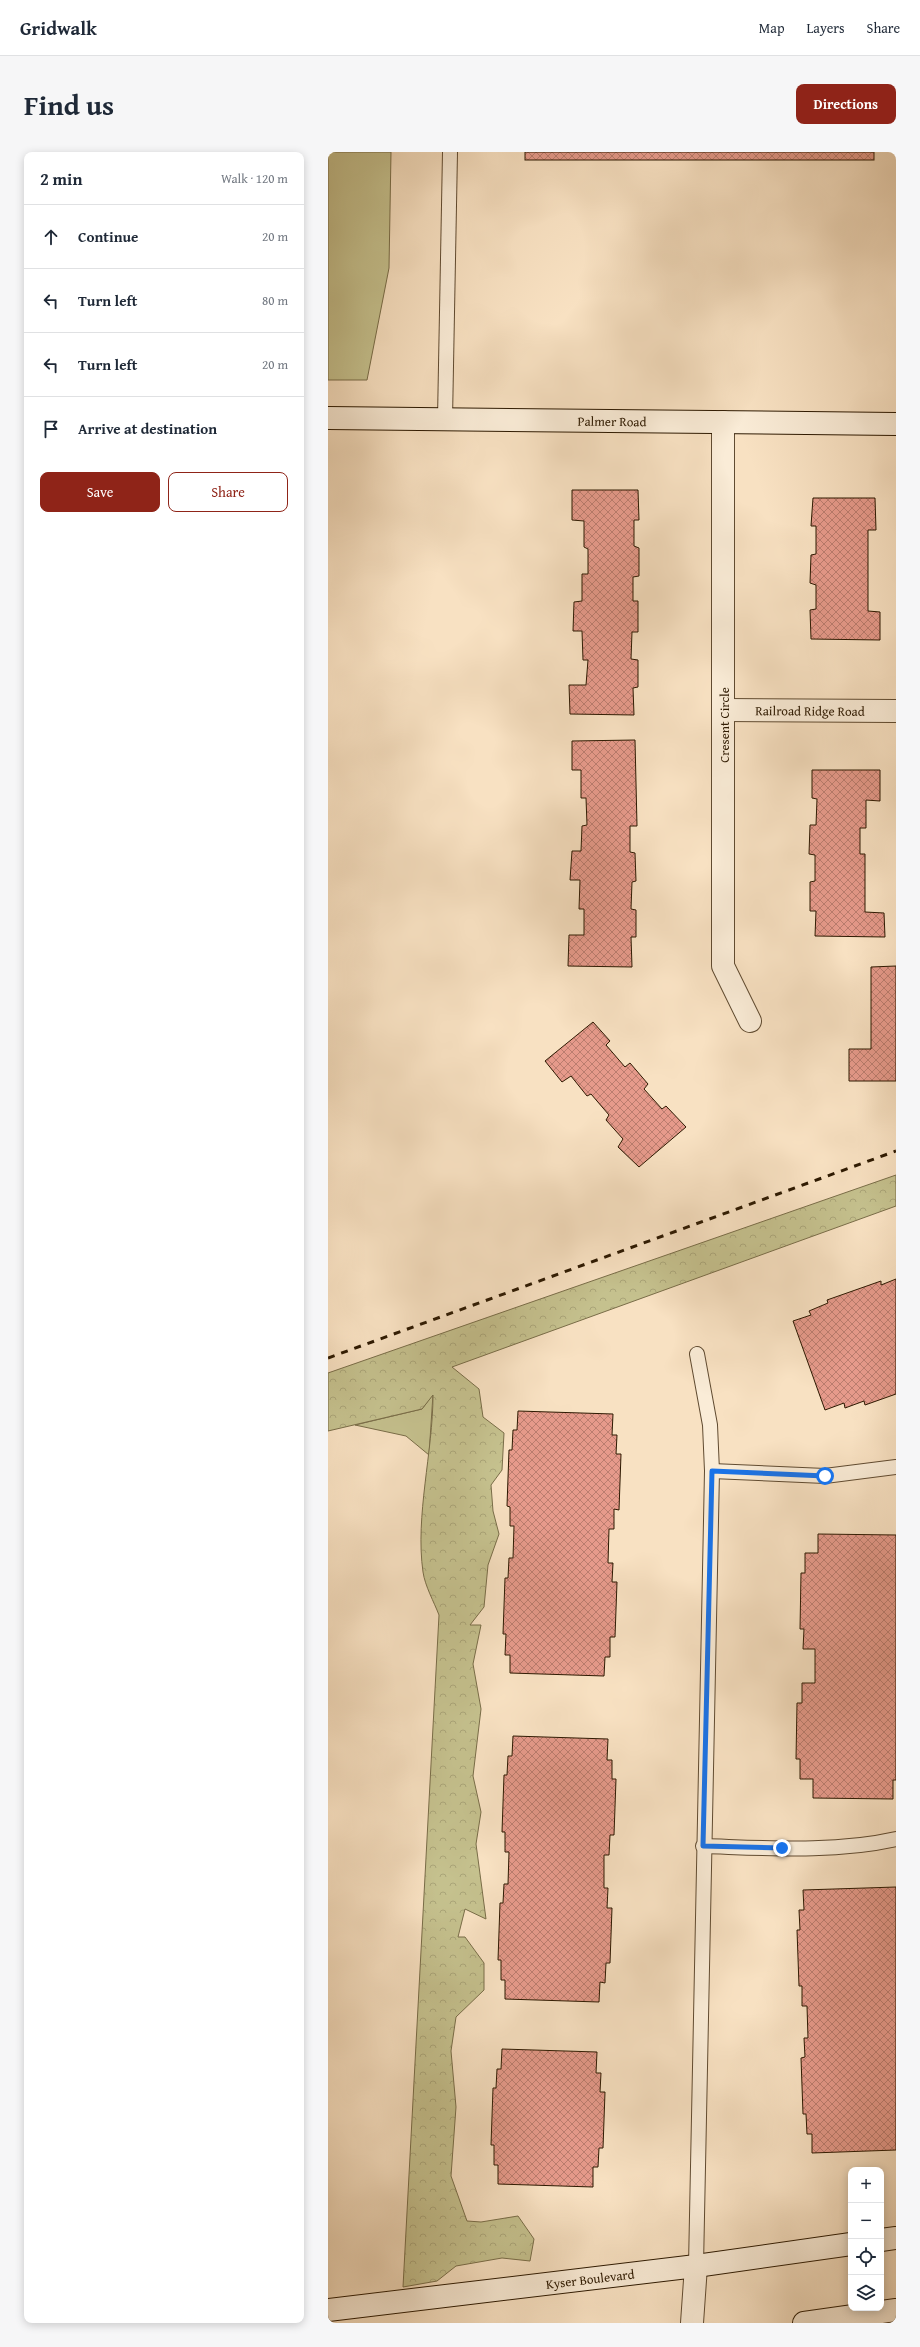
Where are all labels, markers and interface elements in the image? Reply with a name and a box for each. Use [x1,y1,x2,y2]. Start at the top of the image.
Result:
text: Gridwalk [20,14,97,42]
text: Map [759,18,785,38]
text: Layers [807,18,845,38]
text: Share [867,18,900,38]
text: Find us [24,84,114,125]
button: Directions [796,84,896,124]
text: 2 min [40,166,82,191]
text: Walk · 120 m [221,169,288,188]
icon: ahead [40,226,62,248]
text: Continue [78,226,139,247]
text: 20 m [262,227,288,246]
icon: left [40,290,62,312]
text: Turn left [78,290,137,311]
text: 80 m [262,291,288,310]
icon: left [40,354,62,376]
text: Turn left [78,354,137,375]
text: 20 m [262,355,288,374]
street label: Palmer Road [577,411,647,431]
icon: arrive [40,418,62,440]
text: Arrive at destination [78,418,217,439]
button: Save [40,472,160,512]
button: Share [168,472,288,512]
street label: Cresent Circle [715,687,734,763]
street label: Railroad Ridge Road [755,701,865,720]
route start [816,1467,834,1485]
route end [773,1839,791,1857]
map controls [848,2167,884,2311]
button: + [848,2167,884,2203]
button: − [848,2203,884,2239]
button: locate [848,2239,884,2275]
street label: Kyser Boulevard [545,2264,636,2293]
button: layers [848,2275,884,2311]

